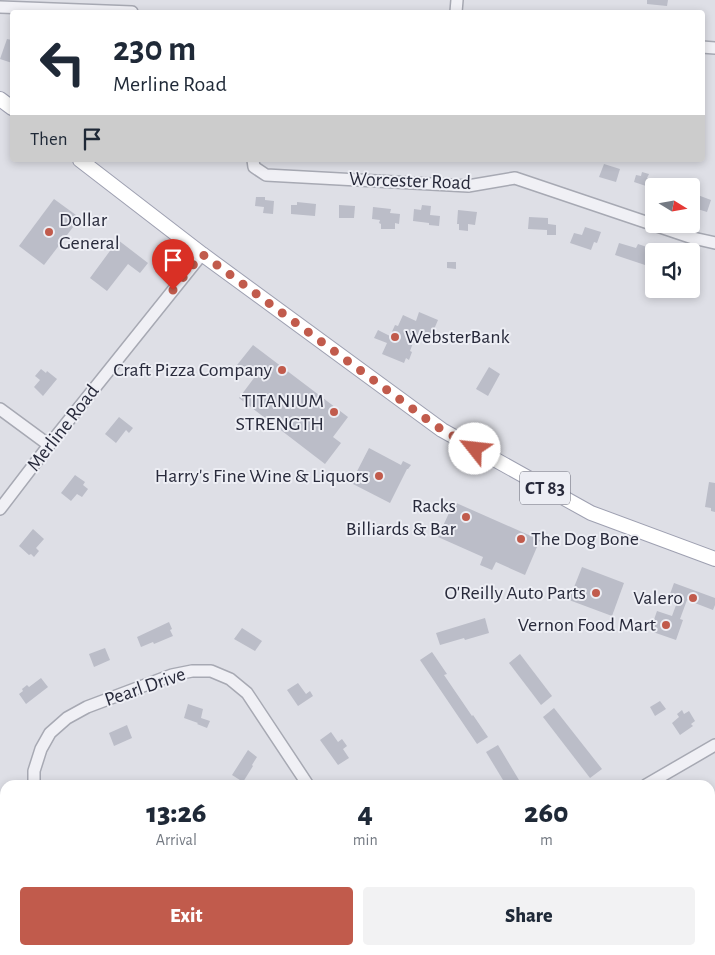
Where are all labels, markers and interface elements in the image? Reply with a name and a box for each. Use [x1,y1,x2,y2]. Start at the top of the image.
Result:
icon: left [30,30,95,95]
text: 230 m [113,32,196,67]
text: Merline Road [113,73,227,95]
icon: arrive [78,125,106,153]
text: Then [30,130,68,149]
street label: Worcester Road [349,169,471,193]
north arrow [645,178,700,232]
map controls [645,178,700,298]
place label: Dollar General [59,210,120,253]
marker: Dollar General [43,226,55,238]
pin [152,239,194,290]
button: sound [645,243,700,298]
icon: arrive [159,246,187,274]
place label: WebsterBank [405,327,510,347]
marker: WebsterBank [389,331,401,343]
place label: Craft Pizza Company [113,360,272,380]
marker: Craft Pizza Company [276,364,288,376]
street label: Merline Road [23,381,103,475]
place label: TITANIUM STRENGTH [236,391,324,434]
marker: TITANIUM STRENGTH [328,406,340,418]
position arrow [448,422,500,474]
place label: Harry's Fine Wine & Liquors [155,466,369,486]
marker: Harry's Fine Wine & Liquors [373,470,385,482]
road number: CT 83 [520,472,570,504]
place label: Racks Billiards & Bar [346,496,457,539]
marker: Racks Billiards & Bar [460,511,472,523]
place label: The Dog Bone [531,529,639,549]
marker: The Dog Bone [515,533,527,545]
place label: O'Reilly Auto Parts [444,583,586,603]
marker: O'Reilly Auto Parts [590,587,602,599]
place label: Valero [633,588,683,608]
marker: Valero [687,592,699,604]
place label: Vernon Food Mart [518,615,657,635]
marker: Vernon Food Mart [660,619,672,631]
street label: Pearl Drive [102,664,188,710]
text: 13:26 [146,798,206,828]
text: 4 [358,798,373,828]
text: 260 [524,798,569,828]
text: Arrival [156,832,197,848]
text: min [353,832,378,848]
text: m [540,832,553,848]
button: Exit [20,887,353,945]
button: Share [363,887,695,945]

